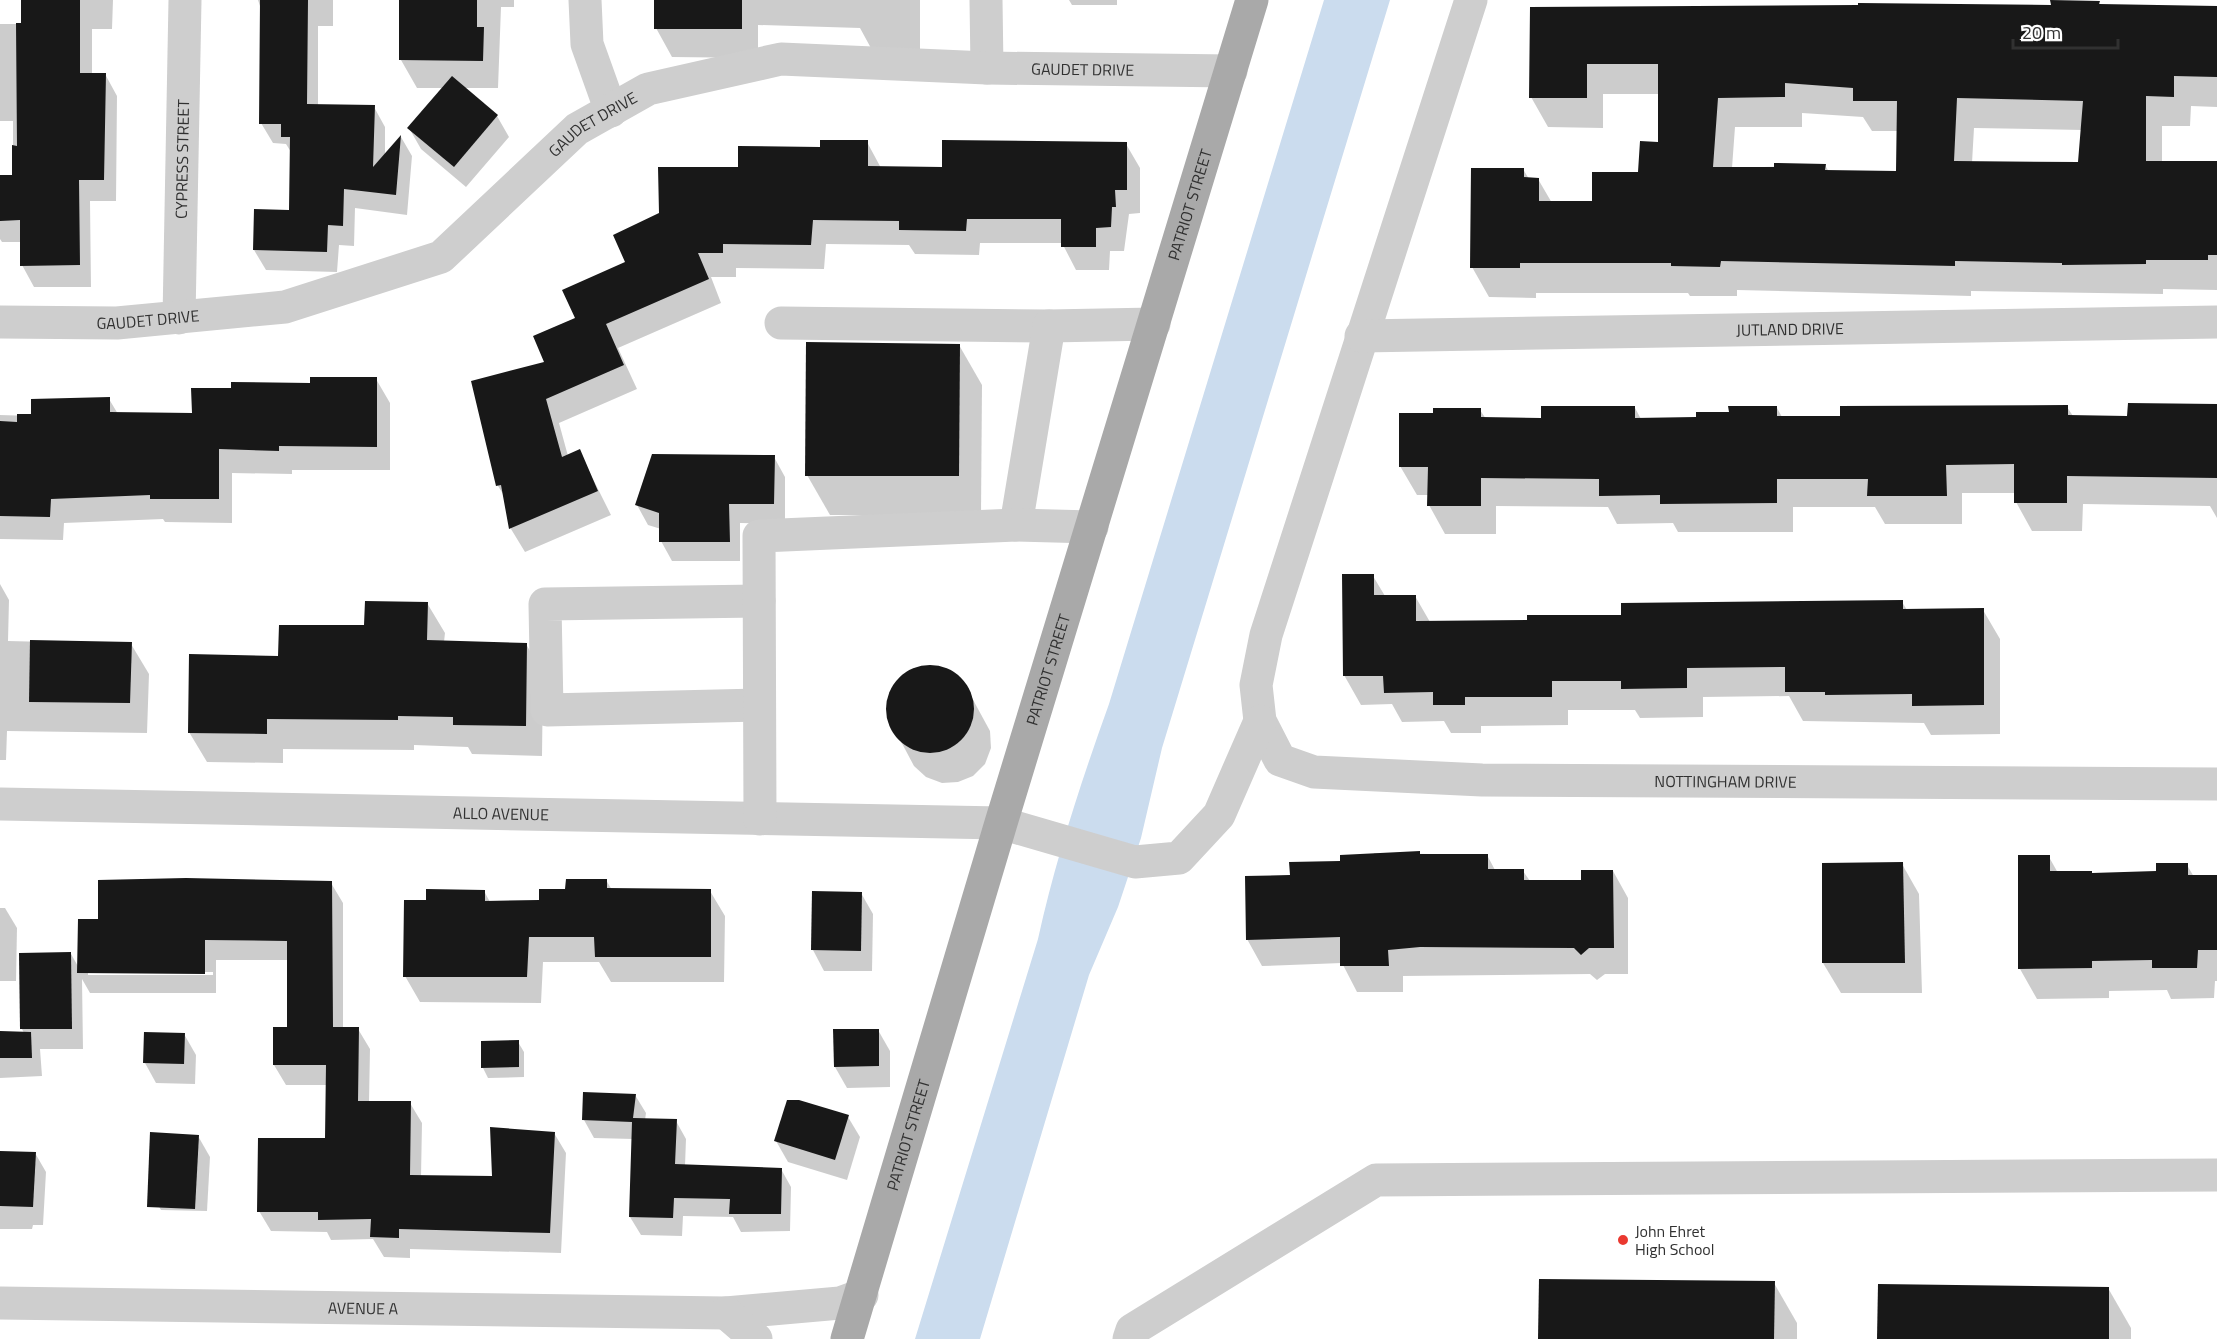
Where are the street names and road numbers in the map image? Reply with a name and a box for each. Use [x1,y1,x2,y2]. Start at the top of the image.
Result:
street label: GAUDET DRIVE [1031,57,1134,82]
street label: GAUDET DRIVE [543,86,642,162]
street label: CYPRESS STREET [169,98,195,219]
street label: PATRIOT STREET [1161,145,1218,263]
street label: GAUDET DRIVE [96,303,200,335]
street label: JUTLAND DRIVE [1736,316,1844,342]
street label: PATRIOT STREET [1020,610,1076,728]
street label: NOTTINGHAM DRIVE [1654,769,1797,794]
street label: ALLO AVENUE [453,801,549,826]
street label: PATRIOT STREET [880,1076,936,1194]
street label: AVENUE A [328,1296,399,1320]

